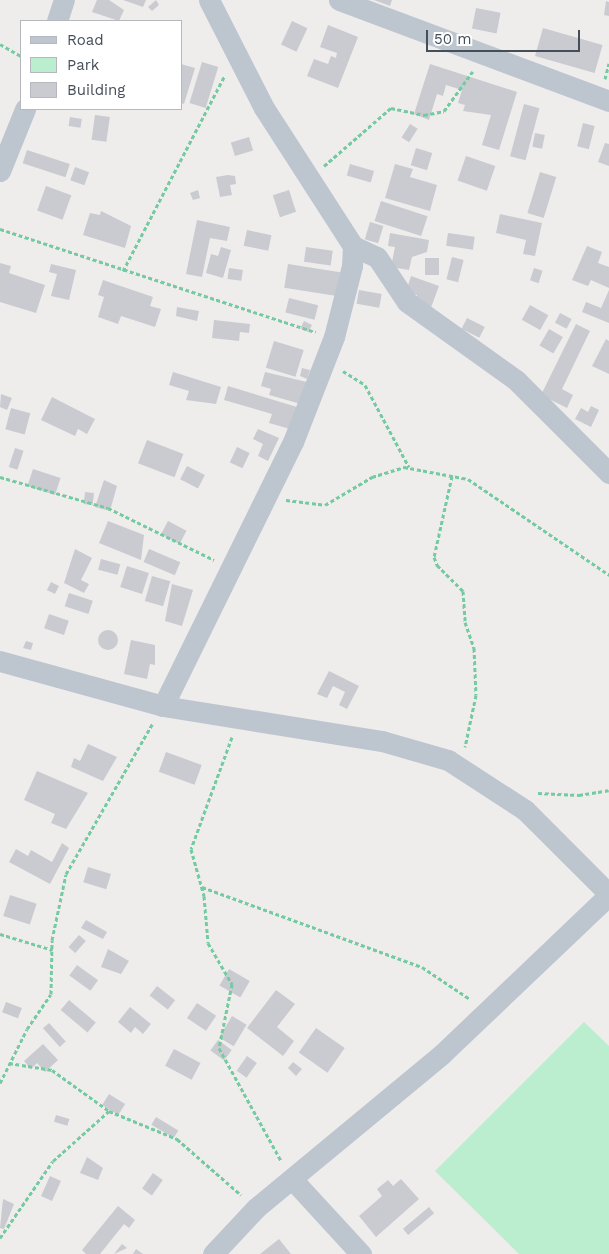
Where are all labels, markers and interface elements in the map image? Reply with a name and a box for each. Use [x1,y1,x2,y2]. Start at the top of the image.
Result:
legend [20,20,182,110]
scale bar [429,20,583,52]
text: 50 m [434,30,471,48]
text: Road [67,31,104,49]
text: Park [67,56,99,74]
text: Building [67,81,125,99]

